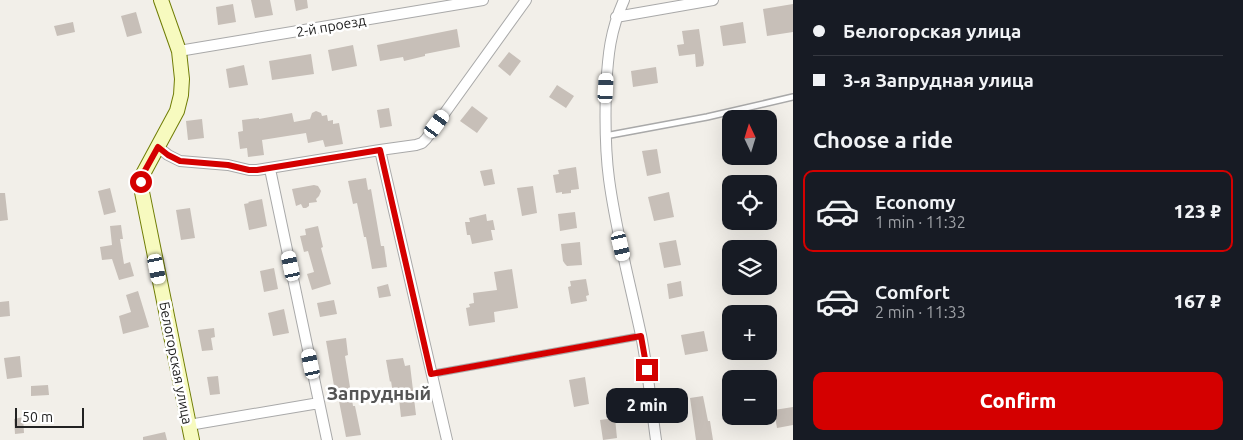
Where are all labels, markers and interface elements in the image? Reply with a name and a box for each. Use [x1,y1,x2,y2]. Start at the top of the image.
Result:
street label: 2-й проезд [295,12,367,40]
text: Белогорская улица [843,20,1021,42]
text: 3-я Запрудная улица [843,69,1034,91]
car [597,73,614,103]
car [422,107,451,141]
north arrow [722,110,778,165]
map controls [722,110,777,425]
text: Choose a ride [813,127,953,152]
route start [130,171,152,193]
button: locate [722,175,777,230]
icon: car [815,189,860,234]
text: Economy [875,191,956,213]
text: 123 ₽ [1174,200,1221,222]
text: 1 min · 11:32 [875,213,966,231]
car [610,230,631,262]
button: layers [722,240,777,295]
car [280,250,301,282]
car [146,253,167,285]
icon: car [815,279,860,324]
text: Comfort [875,281,950,303]
text: 167 ₽ [1174,290,1221,312]
street label: Белогорская улица [156,300,196,426]
text: 2 min · 11:33 [875,303,966,321]
button: + [722,305,777,360]
car [300,348,321,380]
route end [636,359,658,381]
button: − [722,370,777,425]
button: Confirm [813,372,1223,430]
district label: Запрудный [327,382,431,404]
callout: 2 min [606,388,688,422]
text: 2 min [627,396,667,414]
scale bar [15,405,84,428]
text: 50 m [22,409,53,425]

